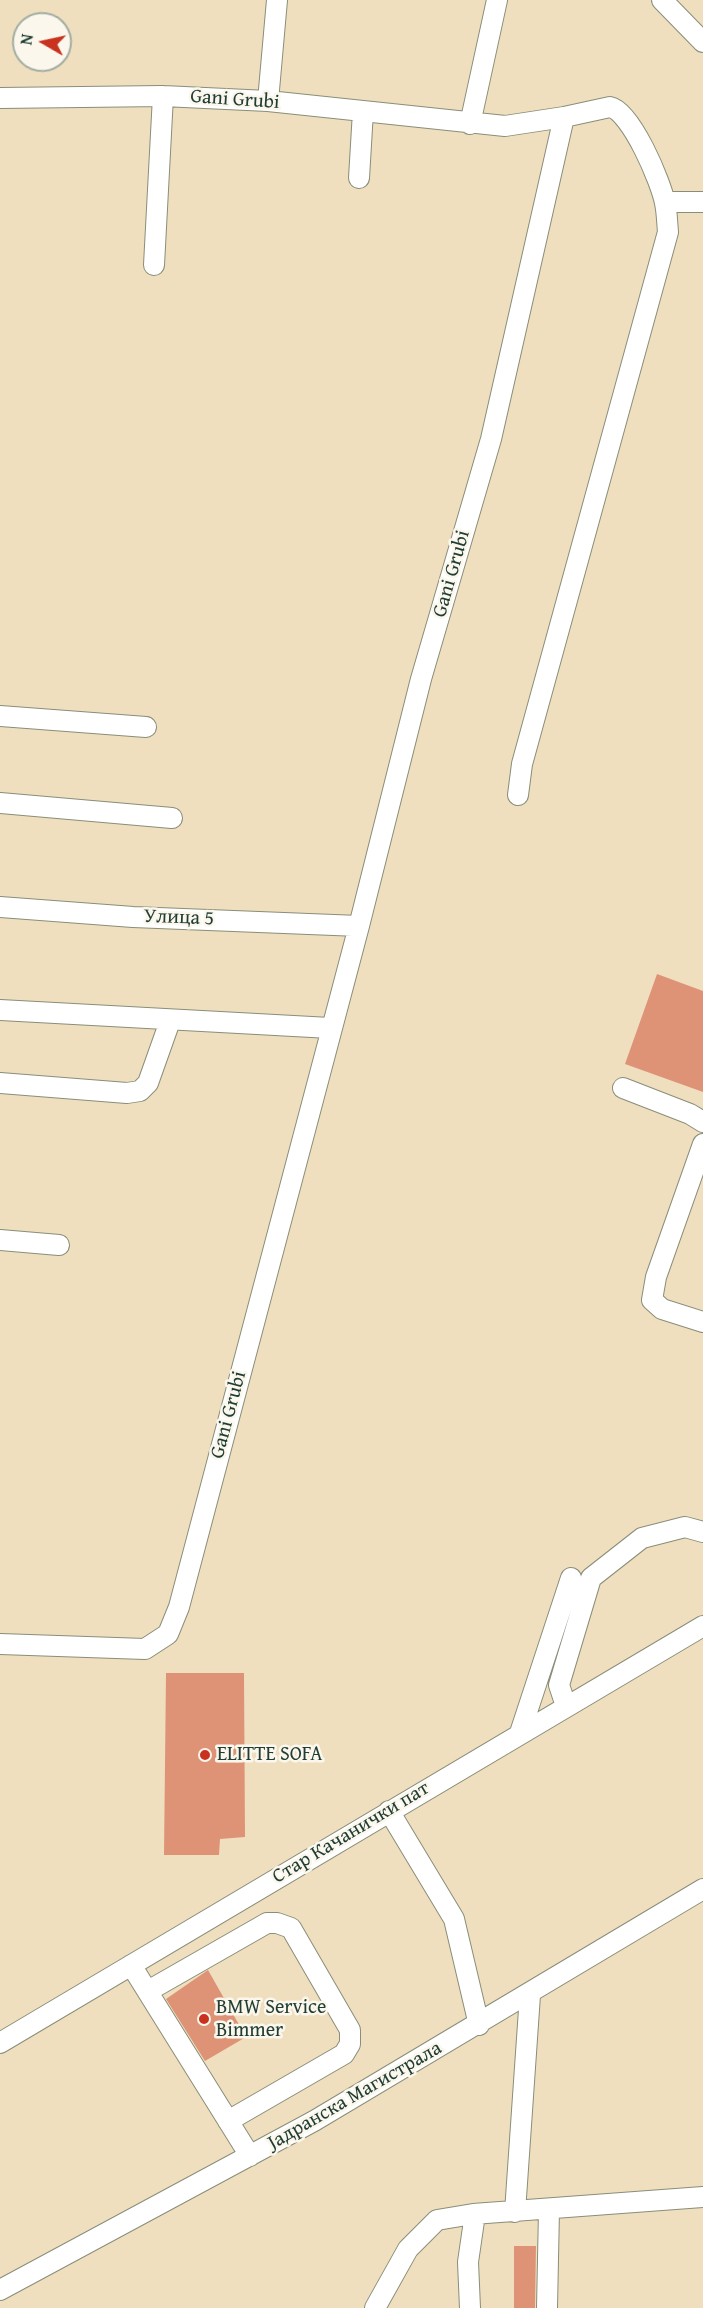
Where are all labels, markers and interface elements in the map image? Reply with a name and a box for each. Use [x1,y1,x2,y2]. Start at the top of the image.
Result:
north arrow [12,12,72,72]
text: N [14,32,39,47]
street label: Gani Grubi [190,85,280,115]
street label: Gani Grubi [428,528,476,620]
street label: Улица 5 [144,905,214,931]
street label: Gani Grubi [206,1369,252,1461]
place label: ELITTE SOFA [217,1743,322,1767]
marker: ELITTE SOFA [198,1748,212,1762]
street label: Стар Качанички пат [268,1777,434,1889]
place label: BMW Service Bimmer [216,1996,326,2043]
marker: BMW Service Bimmer [197,2012,211,2026]
street label: Јадранска Магистрала [264,2036,446,2156]

